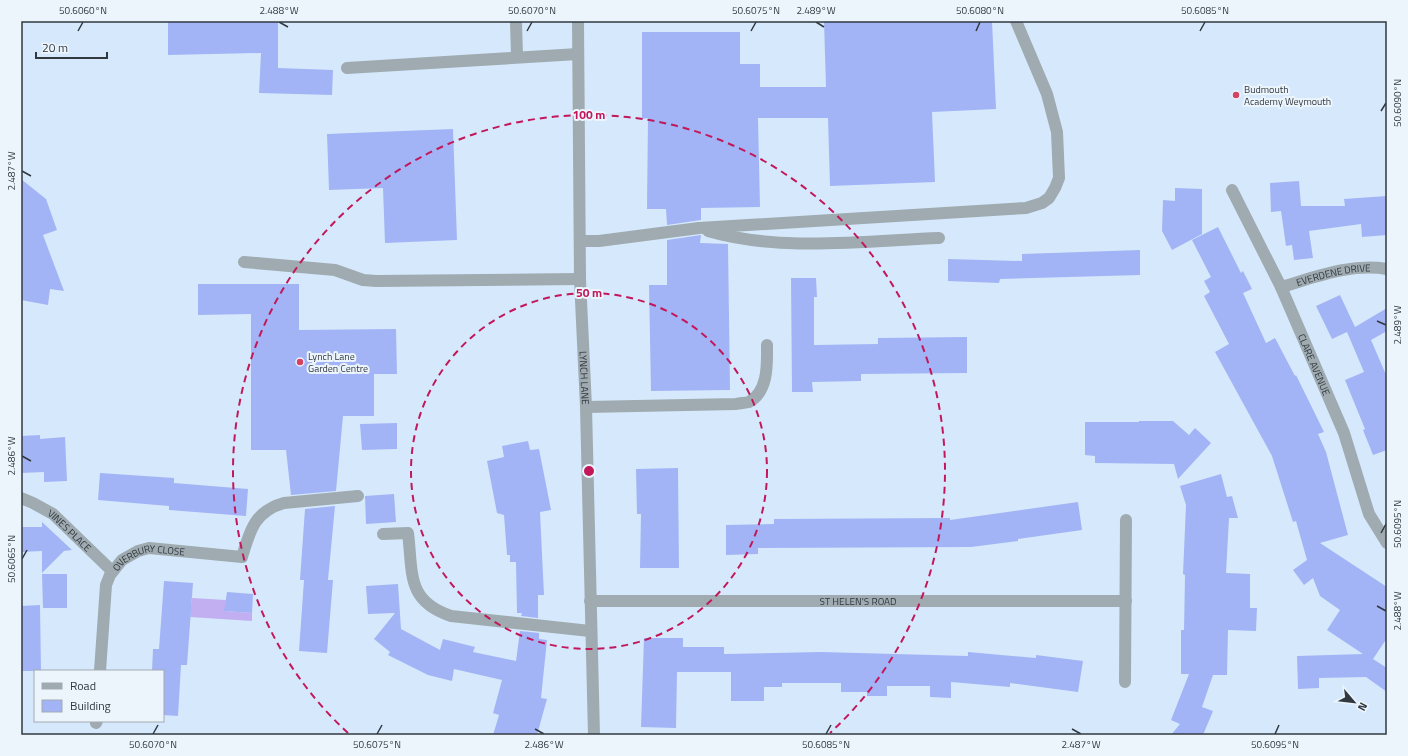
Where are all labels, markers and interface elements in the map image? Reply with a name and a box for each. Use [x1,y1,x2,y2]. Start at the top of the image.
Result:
text: 50.6060°N [59,3,107,18]
text: 2.488°W [259,3,299,18]
text: 50.6070°N [508,3,556,18]
text: 50.6075°N [732,3,780,18]
text: 2.489°W [796,3,836,18]
text: 50.6080°N [956,3,1004,18]
text: 50.6085°N [1181,3,1229,18]
scale bar [36,34,107,60]
text: 20 m [42,38,68,57]
text: 50.6090°N [1390,79,1405,127]
place label: Budmouth Academy Weymouth [1244,82,1331,109]
marker: Budmouth Academy Weymouth [1231,90,1241,100]
text: 100 m [573,105,605,124]
text: 2.487°W [4,151,19,191]
street label: EVERDENE DRIVE [1294,260,1371,290]
text: 50 m [576,283,602,302]
text: 2.489°W [1390,305,1405,345]
street label: CLARE AVENUE [1294,331,1335,398]
place label: Lynch Lane Garden Centre [308,349,368,376]
street label: LYNCH LANE [576,351,593,405]
marker: Lynch Lane Garden Centre [295,357,305,367]
text: 2.486°W [4,436,19,476]
centre of rings [582,464,596,478]
text: 50.6095°N [1390,500,1405,548]
street label: VINES PLACE [45,505,95,555]
text: 50.6065°N [4,535,19,583]
street label: OVERBURY CLOSE [109,541,186,574]
text: 2.488°W [1390,591,1405,631]
street label: ST HELEN'S ROAD [819,594,897,609]
legend [34,670,164,722]
text: Road [70,676,96,695]
north arrow [1334,682,1374,722]
text: Building [70,696,111,715]
text: N [1354,700,1372,714]
text: 50.6070°N [129,737,177,752]
text: 50.6075°N [353,737,401,752]
text: 2.486°W [524,737,564,752]
text: 50.6085°N [802,737,850,752]
text: 2.487°W [1061,737,1101,752]
text: 50.6095°N [1251,737,1299,752]

